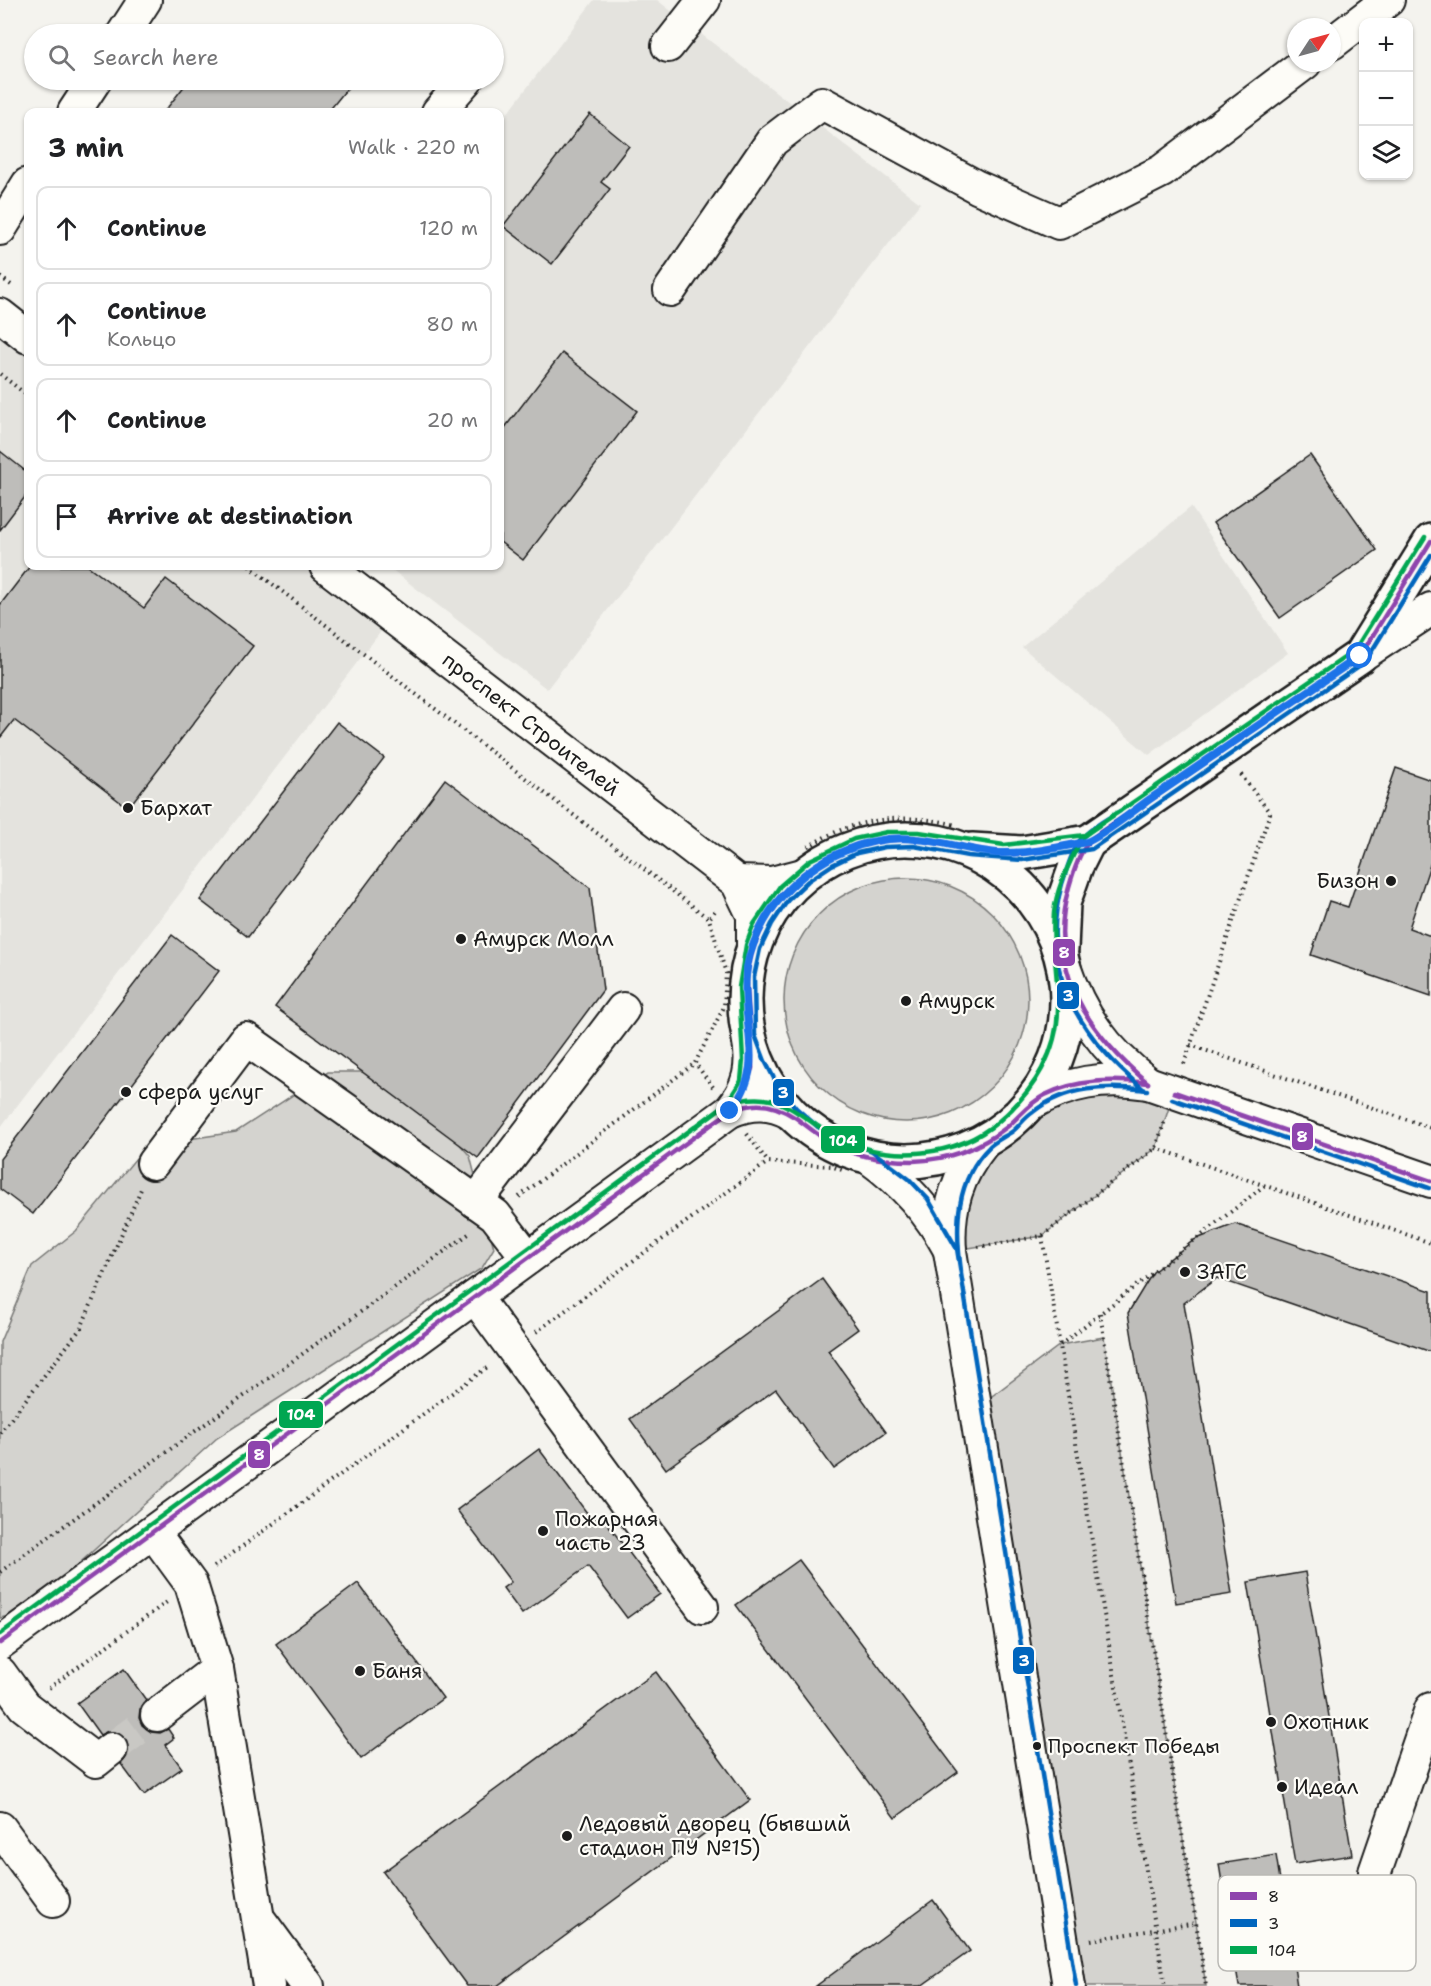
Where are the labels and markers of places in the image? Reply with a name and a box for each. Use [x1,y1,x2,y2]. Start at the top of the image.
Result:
place label: Бархат [140,794,212,822]
marker: Бархат [121,801,135,815]
place label: Бизон [1316,867,1379,895]
marker: Бизон [1384,874,1398,888]
place label: Амурск Молл [473,925,614,953]
marker: Амурск Молл [454,932,468,946]
place label: Амурск [918,987,995,1015]
marker: Амурск [899,994,913,1008]
place label: сфера услуг [138,1078,264,1106]
marker: сфера услуг [119,1085,133,1099]
place label: ЗАГС [1197,1258,1247,1286]
marker: ЗАГС [1178,1265,1192,1279]
place label: Пожарная часть 23 [555,1505,659,1557]
marker: Пожарная часть 23 [536,1524,550,1538]
place label: Баня [372,1657,422,1685]
marker: Баня [353,1664,367,1678]
place label: Охотник [1283,1708,1369,1736]
marker: Охотник [1264,1715,1278,1729]
place label: Проспект Победы [1048,1733,1220,1759]
marker: Проспект Победы [1031,1740,1043,1752]
place label: Идеал [1294,1773,1359,1801]
marker: Идеал [1275,1780,1289,1794]
place label: Ледовый дворец (бывший cтадион ПУ №15) [579,1810,851,1862]
marker: Ледовый дворец (бывший cтадион ПУ №15) [560,1829,574,1843]

